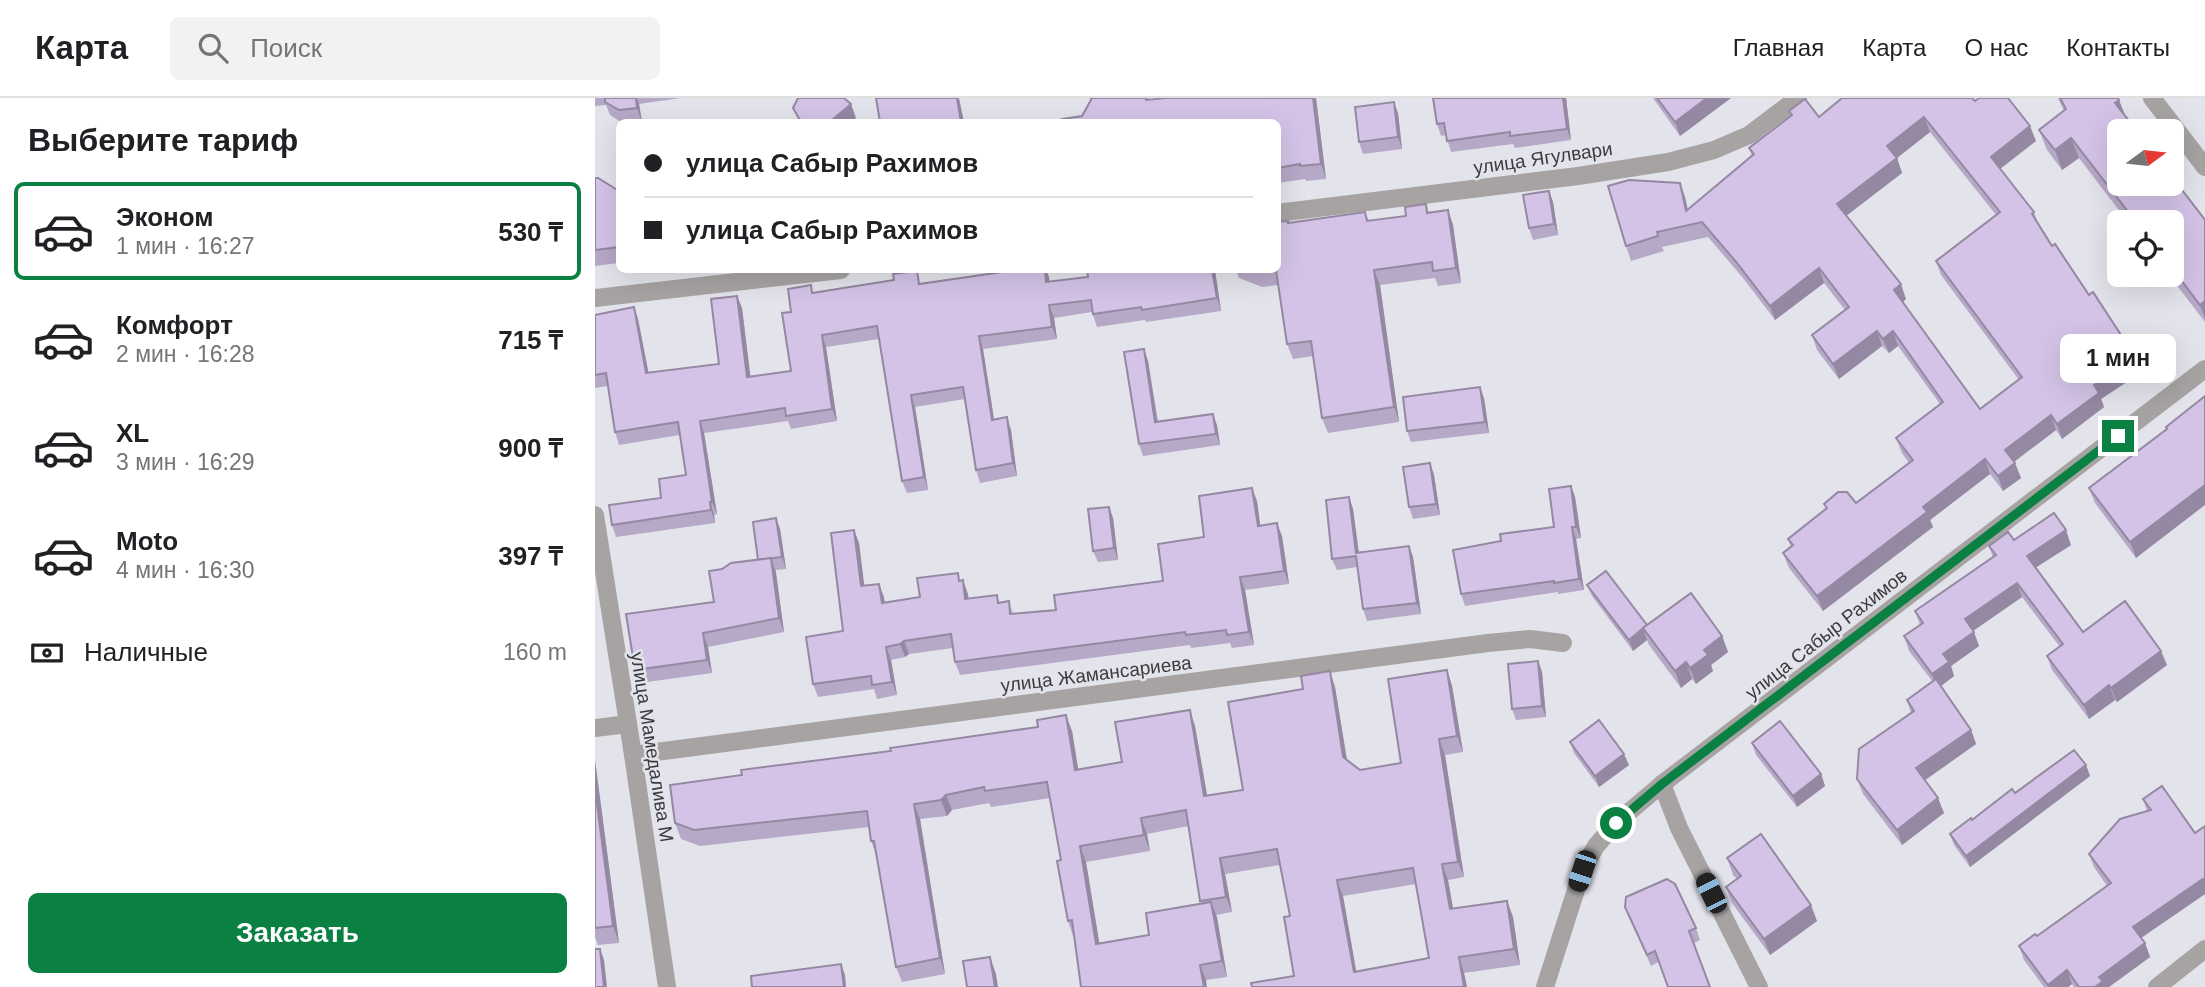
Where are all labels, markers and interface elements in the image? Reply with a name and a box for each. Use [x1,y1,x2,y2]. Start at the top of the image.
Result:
search box [170,17,660,80]
text: Карта [35,29,128,66]
icon: search [194,29,232,67]
text: Поиск [250,33,322,63]
text: Главная [1733,34,1824,61]
text: Карта [1862,34,1926,61]
text: О нас [1964,34,2028,61]
text: Контакты [2066,34,2170,61]
north arrow [2107,119,2184,196]
map controls [2107,119,2184,287]
text: Выберите тариф [28,122,298,158]
street label: улица Ягулвари [1472,138,1614,178]
text: улица Сабыр Рахимов [686,148,978,178]
icon: car [32,200,95,263]
text: Эконом [116,202,214,232]
button: locate [2107,210,2184,287]
text: улица Сабыр Рахимов [686,215,978,245]
text: 530 ₸ [498,217,563,247]
text: 1 мин · 16:27 [116,233,255,259]
icon: car [32,308,95,371]
text: Комфорт [116,310,233,340]
text: 715 ₸ [498,325,563,355]
callout: 1 мин [2060,334,2176,384]
text: 2 мин · 16:28 [116,341,255,367]
text: 1 мин [2086,345,2150,371]
icon: car [32,416,95,479]
text: XL [116,418,149,448]
route end [2102,420,2134,452]
text: 900 ₸ [498,433,563,463]
text: 3 мин · 16:29 [116,449,255,475]
icon: car [32,524,95,587]
text: Moto [116,526,178,556]
text: 397 ₸ [498,541,563,571]
text: 4 мин · 16:30 [116,557,255,583]
street label: улица Сабыр Рахимов [1741,565,1911,703]
icon: cash [28,634,66,672]
text: Наличные [84,637,208,667]
text: 160 m [503,639,567,665]
street label: улица Мамедалива М [627,650,677,844]
street label: улица Жамансариева [999,652,1193,696]
route start [1600,807,1632,839]
car [1566,848,1599,894]
car [1693,870,1730,916]
button: Заказать [28,893,567,973]

